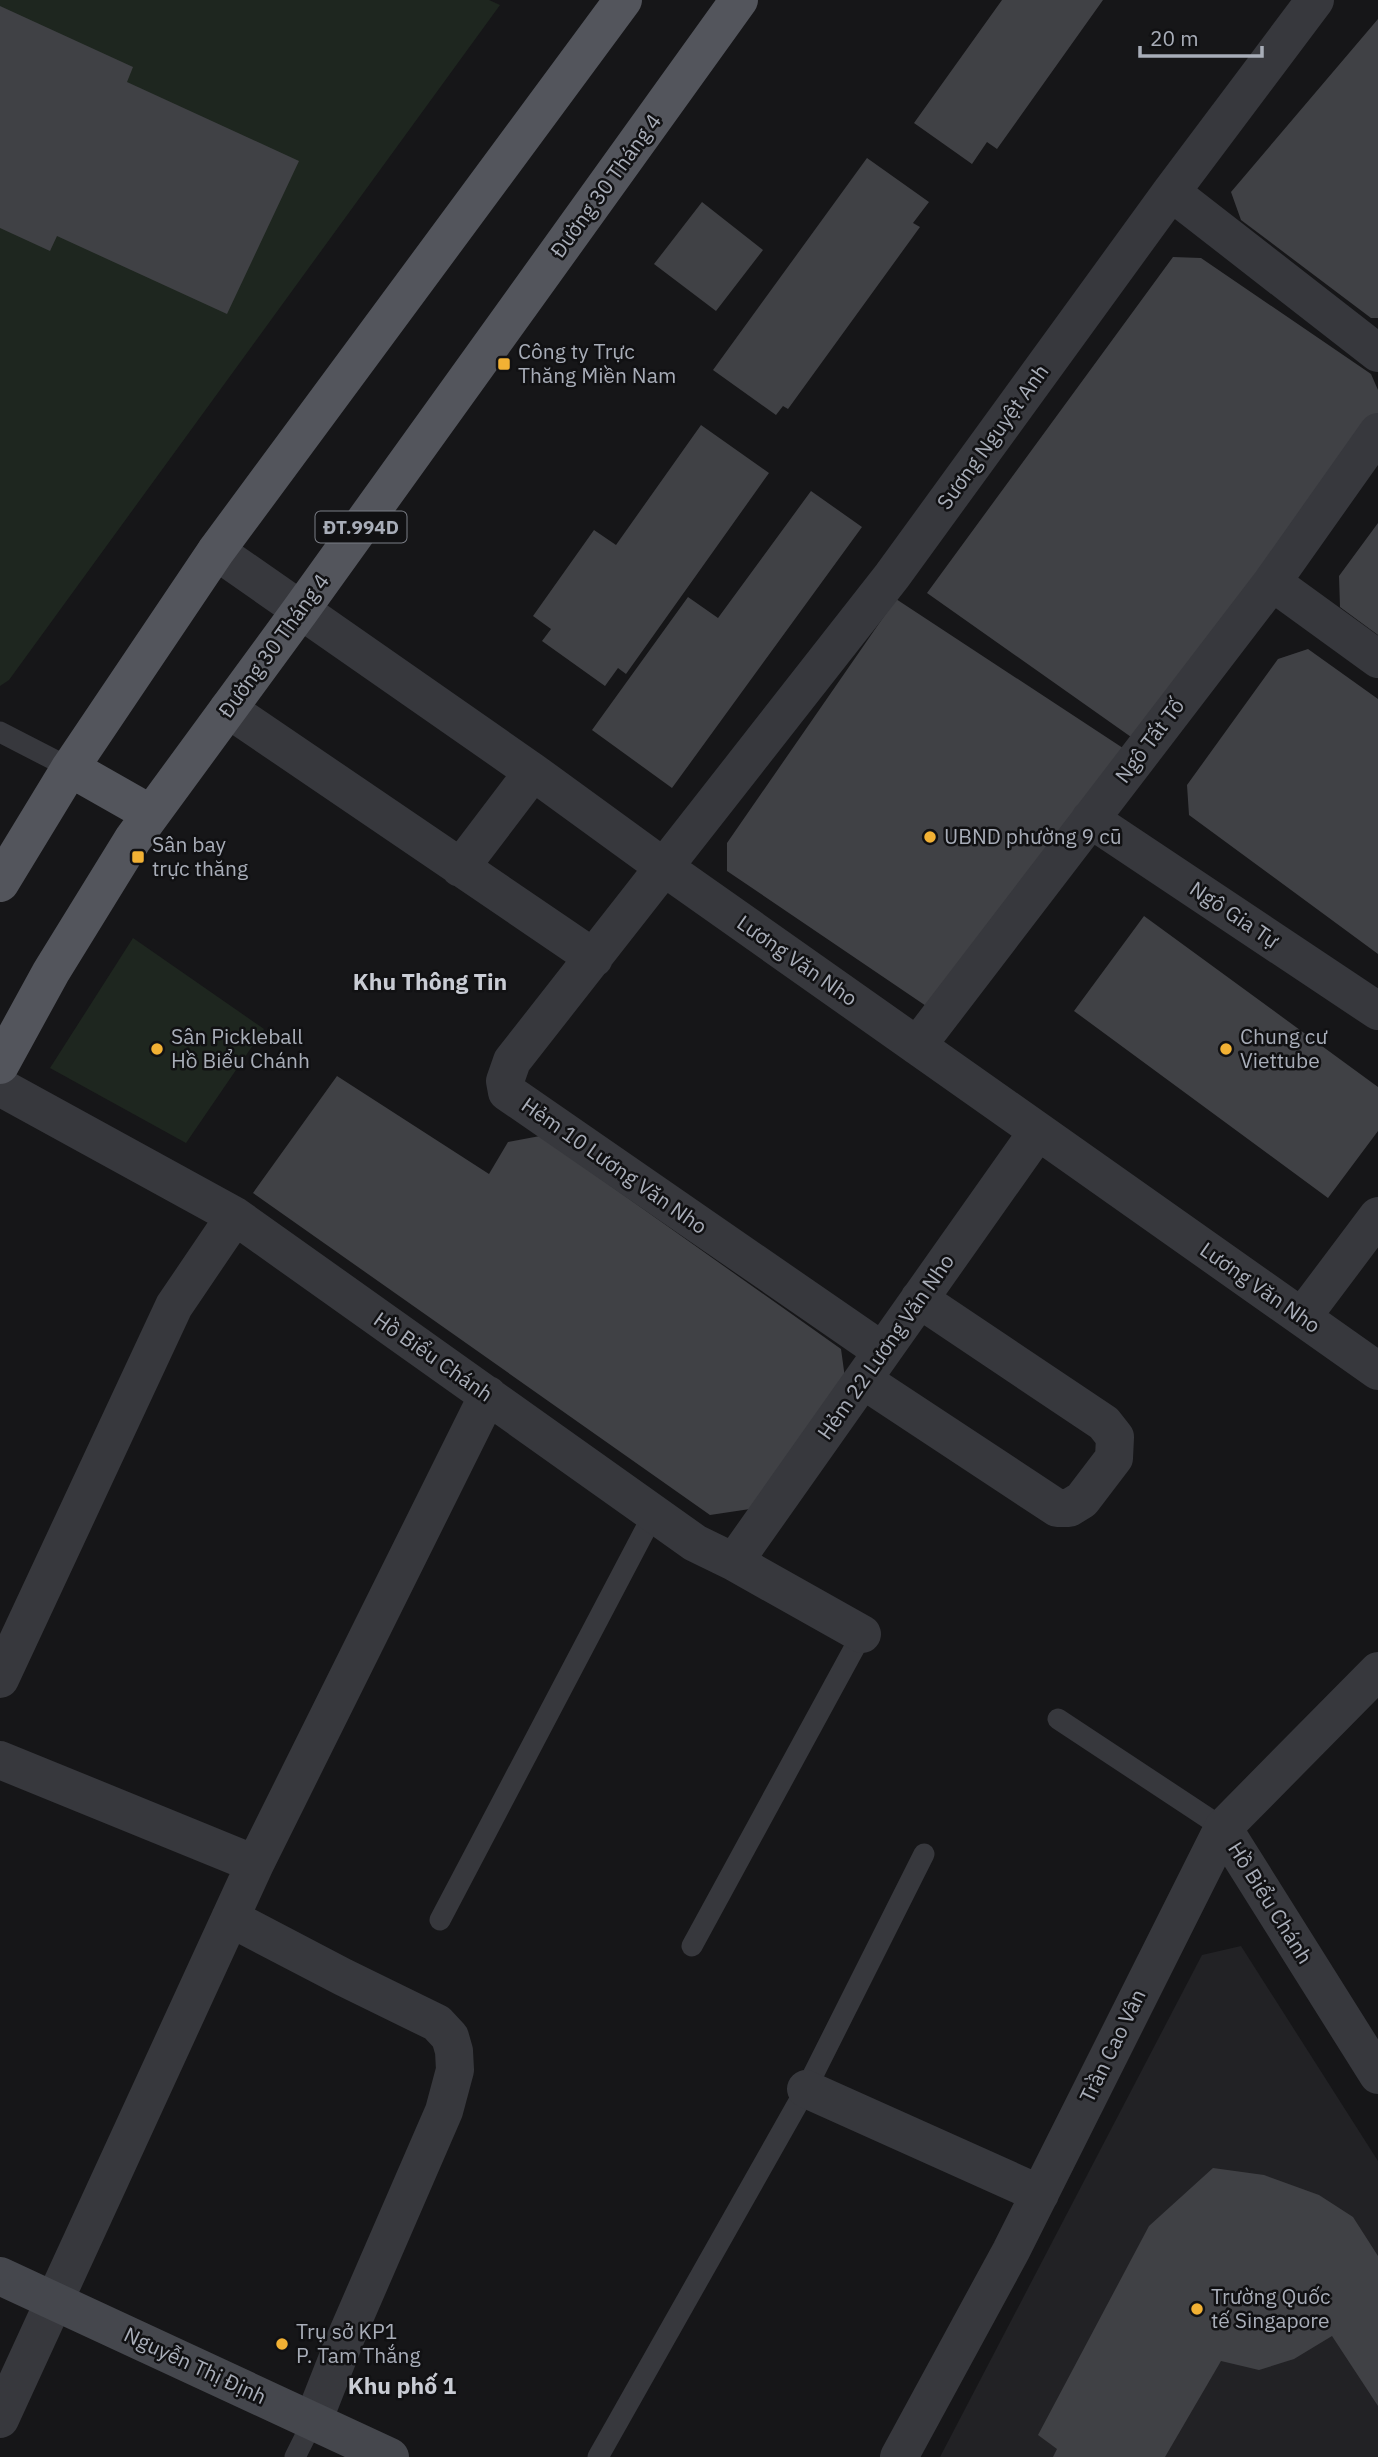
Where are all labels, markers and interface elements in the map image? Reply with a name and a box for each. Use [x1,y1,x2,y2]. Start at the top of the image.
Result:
scale bar [1140,14,1262,58]
text: 20 m [1150,24,1199,52]
street label: Đường 30 Tháng 4 [543,108,667,263]
place label: Công ty Trực Thăng Miền Nam [518,337,676,389]
marker: Công ty Trực Thăng Miền Nam [496,356,512,372]
street label: Sương Nguyệt Anh [930,358,1054,515]
road number: ĐT.994D [316,512,406,542]
street label: Đường 30 Tháng 4 [211,568,335,723]
street label: Ngô Tất Tố [1108,692,1190,788]
place label: UBND phường 9 cũ [944,822,1122,850]
marker: UBND phường 9 cũ [922,829,938,845]
place label: Sân bay trực thăng [152,830,248,882]
marker: Sân bay trực thăng [130,849,146,865]
street label: Ngô Gia Tự [1185,874,1284,954]
street label: Lương Văn Nho [732,908,863,1012]
district label: Khu Thông Tin [353,966,507,996]
place label: Sân Pickleball Hồ Biểu Chánh [171,1022,310,1074]
place label: Chung cư Viettube [1240,1022,1327,1074]
marker: Sân Pickleball Hồ Biểu Chánh [149,1041,165,1057]
marker: Chung cư Viettube [1218,1041,1234,1057]
street label: Hẻm 10 Lương Văn Nho [516,1090,713,1240]
street label: Lương Văn Nho [1195,1235,1326,1339]
street label: Hẻm 22 Lương Văn Nho [810,1248,960,1445]
street label: Hồ Biểu Chánh [369,1305,499,1408]
street label: Hồ Biểu Chánh [1222,1836,1320,1969]
street label: Trần Cao Vân [1073,1984,1152,2107]
place label: Trường Quốc tế Singapore [1211,2282,1331,2334]
marker: Trường Quốc tế Singapore [1189,2301,1205,2317]
place label: Trụ sở KP1 P. Tam Thắng [296,2317,421,2369]
street label: Nguyễn Thị Định [120,2320,271,2410]
marker: Trụ sở KP1 P. Tam Thắng [274,2336,290,2352]
district label: Khu phố 1 [348,2370,457,2400]

